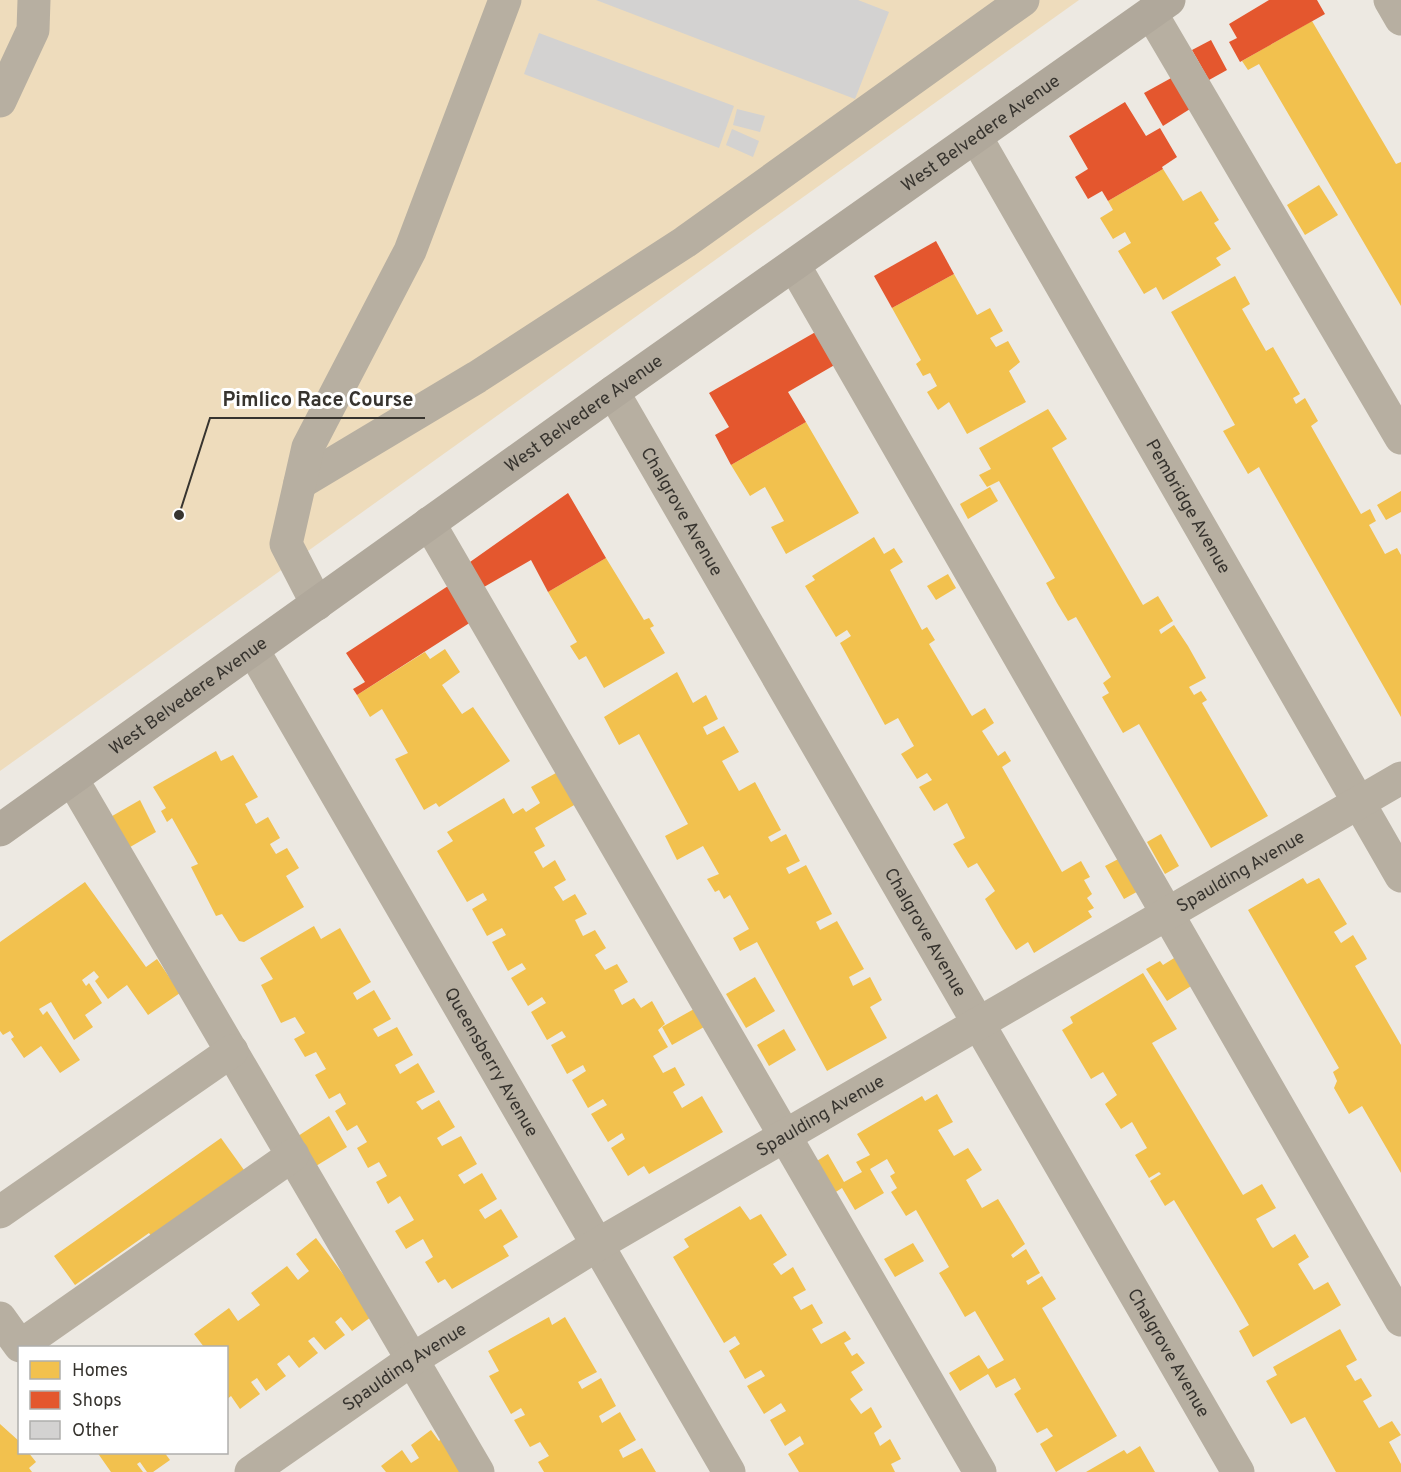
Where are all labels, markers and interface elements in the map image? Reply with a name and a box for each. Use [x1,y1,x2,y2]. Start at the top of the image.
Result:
street label: West Belvedere Avenue [897,70,1065,198]
street label: West Belvedere Avenue [501,350,668,479]
callout: Pimlico Race Course [210,380,425,418]
text: Pimlico Race Course [223,388,413,414]
street label: Pembridge Avenue [1139,436,1235,578]
street label: Chalgrove Avenue [634,443,727,581]
street label: West Belvedere Avenue [105,633,272,761]
street label: Spaulding Avenue [1173,826,1309,919]
street label: Chalgrove Avenue [878,864,971,1002]
street label: Queensberry Avenue [438,984,543,1142]
street label: Spaulding Avenue [753,1070,889,1163]
street label: Chalgrove Avenue [1121,1285,1214,1422]
street label: Spaulding Avenue [339,1319,471,1418]
legend [18,1346,228,1454]
text: Homes [72,1360,128,1383]
text: Shops [72,1390,122,1413]
text: Other [72,1420,119,1443]

